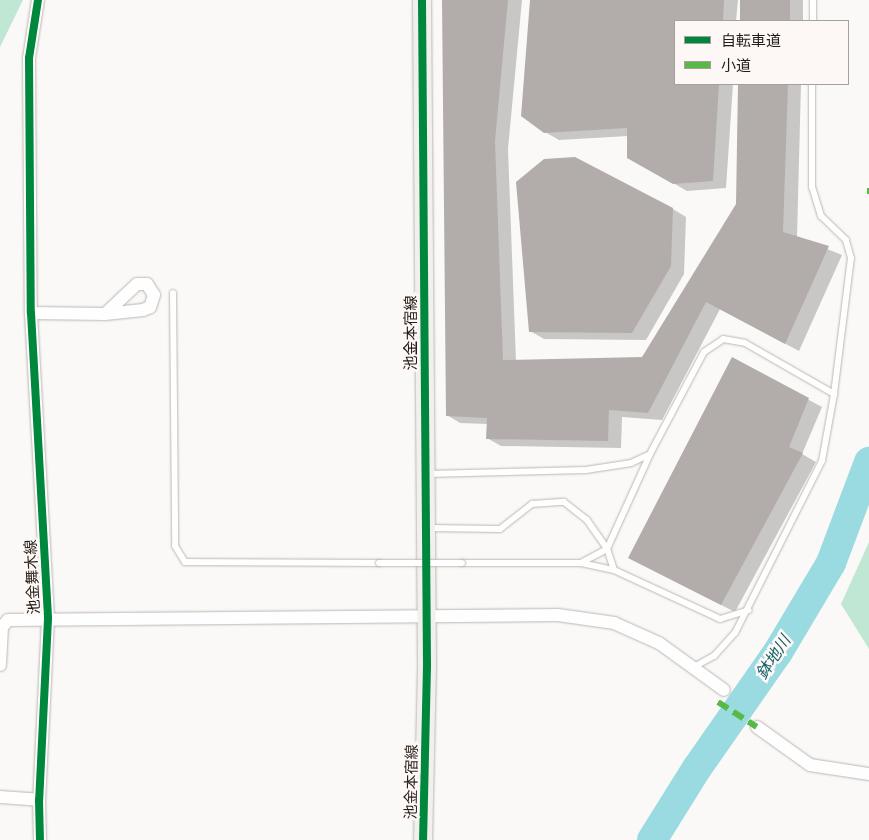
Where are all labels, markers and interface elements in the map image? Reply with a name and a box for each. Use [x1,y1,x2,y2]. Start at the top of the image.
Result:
legend [674,20,849,85]
text: 自転車道 [721,31,781,49]
text: 小道 [721,56,751,74]
street label: 池金本宿線 [402,296,420,370]
street label: 池金舞木線 [21,539,43,615]
water label: 鉢地川 [752,632,794,682]
street label: 池金本宿線 [401,744,421,820]

